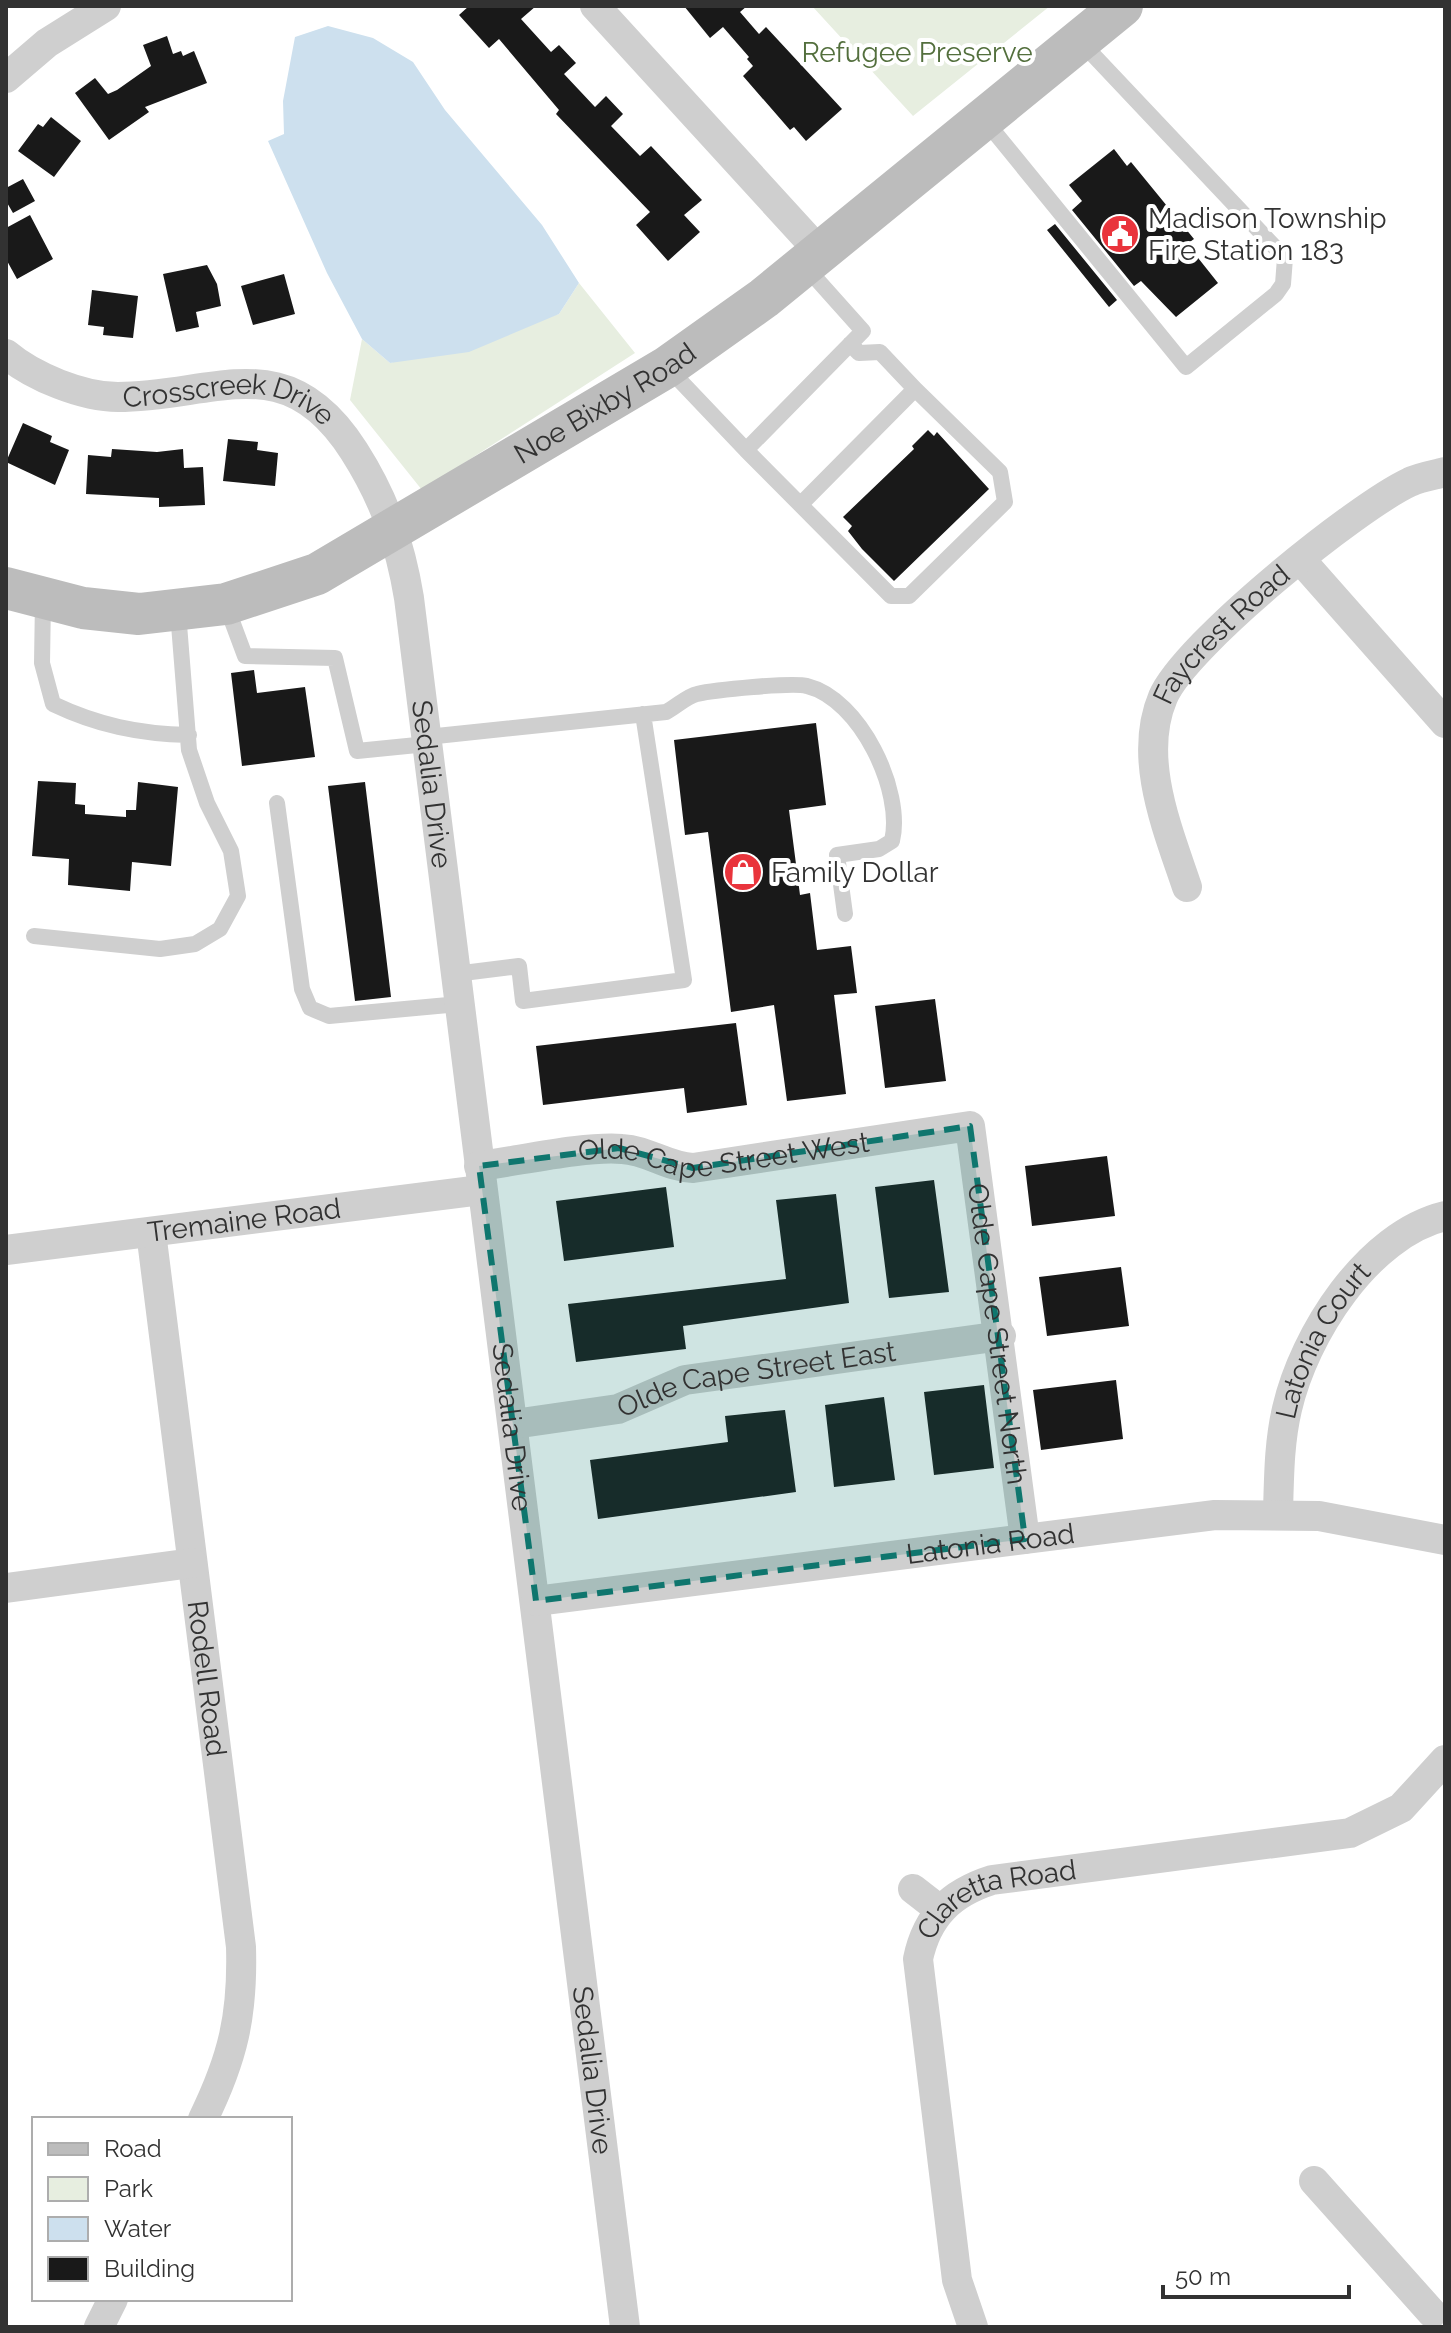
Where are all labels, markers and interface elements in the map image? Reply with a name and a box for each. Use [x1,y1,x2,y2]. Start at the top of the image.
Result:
park label: Refugee Preserve [801,36,1033,69]
place label: Madison Township Fire Station 183 [1148,202,1386,267]
public building icon: Madison Township Fire Station 183 [1099,213,1141,255]
street label: Noe Bixby Road [508,336,702,471]
street label: Crosscreek Drive [122,368,341,432]
street label: Faycrest Road [1146,558,1296,709]
street label: Sedalia Drive [405,698,459,870]
shop icon: Family Dollar [722,851,764,893]
place label: Family Dollar [771,856,939,889]
street label: Olde Cape Street West [577,1125,872,1185]
street label: Olde Cape Street North [961,1181,1034,1487]
street label: Tremaine Road [146,1192,343,1249]
street label: Latonia Court [1269,1255,1378,1422]
street label: Olde Cape Street East [612,1335,898,1424]
street label: Sedalia Drive [485,1341,539,1513]
street label: Latonia Road [904,1517,1076,1571]
street label: Rodell Road [181,1599,233,1759]
street label: Claretta Road [910,1853,1078,1945]
street label: Sedalia Drive [566,1984,619,2156]
legend [32,2117,292,2301]
text: Road [104,2134,162,2163]
text: Park [104,2174,153,2203]
text: Water [104,2214,172,2243]
scale bar [1163,2249,1349,2299]
text: Building [104,2254,195,2283]
text: 50 m [1175,2262,1231,2291]

